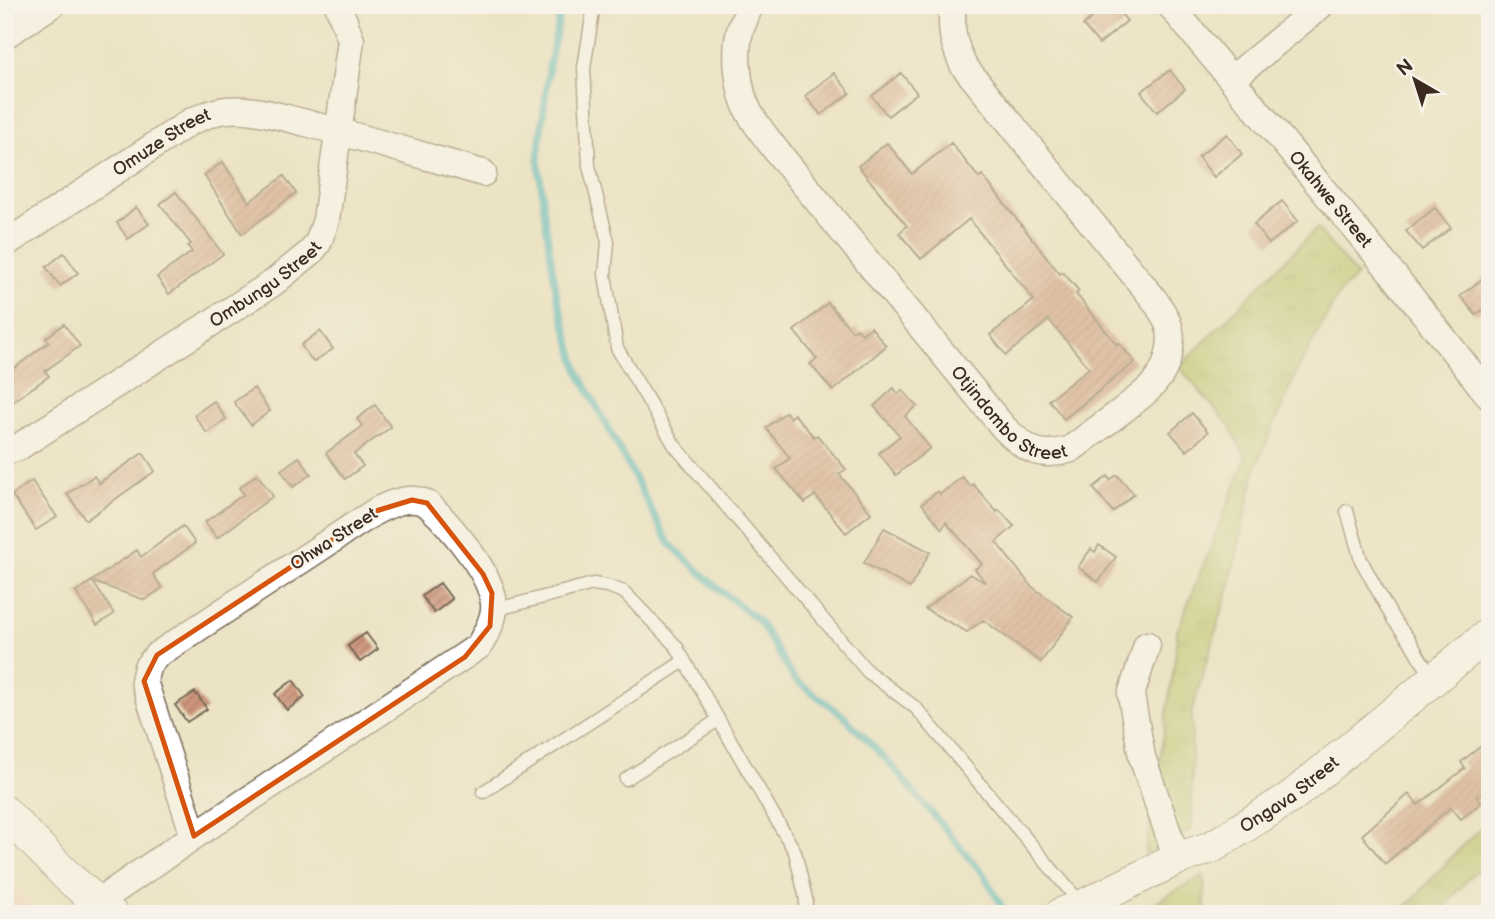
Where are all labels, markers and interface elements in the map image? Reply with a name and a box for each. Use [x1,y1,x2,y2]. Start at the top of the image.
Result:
north arrow [1380,46,1450,116]
text: N [1392,55,1418,81]
street label: Omuze Street [109,104,214,181]
street label: Okahwe Street [1285,147,1377,252]
street label: Ombungu Street [205,237,326,332]
street label: Otjindombo Street [947,362,1070,464]
street label: Ohwa Street [287,503,382,575]
street label: Ongava Street [1236,751,1343,837]

